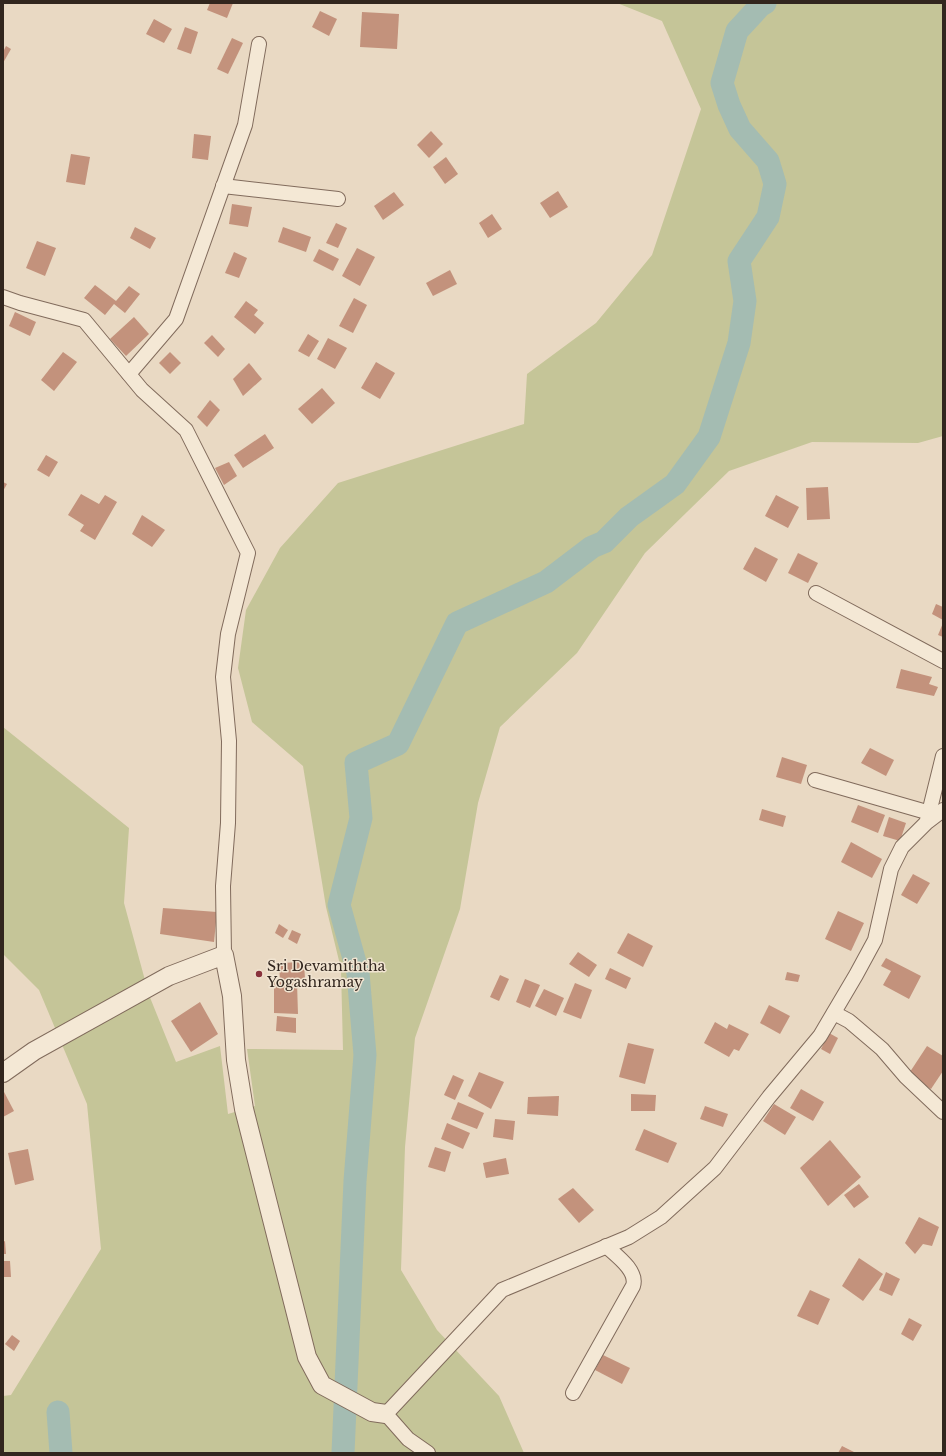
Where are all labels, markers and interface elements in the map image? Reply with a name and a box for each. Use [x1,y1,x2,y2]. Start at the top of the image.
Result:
place label: Sri Devamiththa Yogashramay [266,957,386,991]
marker: Sri Devamiththa Yogashramay [254,969,264,979]

